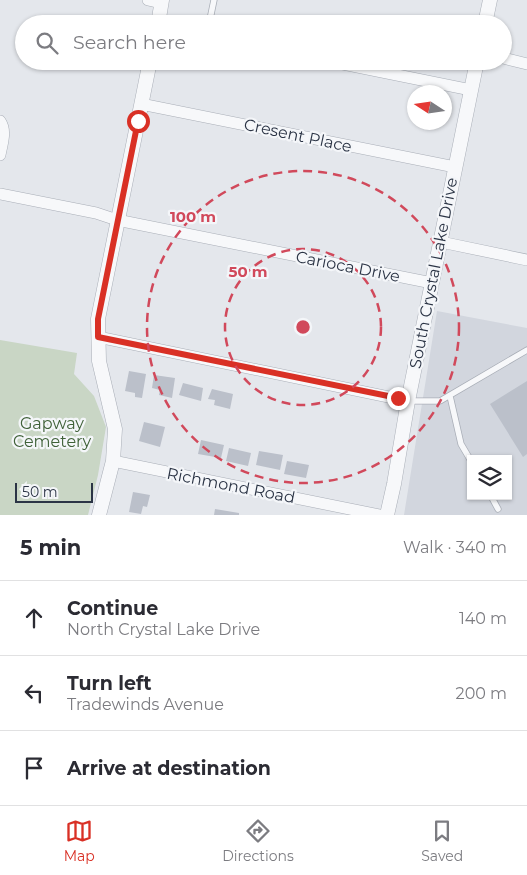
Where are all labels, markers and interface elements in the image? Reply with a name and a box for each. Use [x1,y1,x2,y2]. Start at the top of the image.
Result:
search box [15,15,512,70]
icon: search [33,29,61,57]
text: Search here [73,31,186,54]
north arrow [407,85,452,130]
route start [127,110,150,133]
street label: Cresent Place [242,115,354,156]
street label: South Crystal Lake Drive [406,176,461,370]
text: 100 m [170,207,216,226]
street label: Carioca Drive [294,247,402,286]
text: 50 m [228,262,268,281]
centre of rings [294,318,312,336]
route end [387,387,410,410]
park label: Gapway Cemetery [13,414,91,451]
map controls [467,455,512,500]
button: layers [467,455,512,500]
street label: Richmond Road [165,464,297,507]
scale bar [15,480,92,503]
text: 50 m [22,483,58,501]
text: 5 min [20,535,81,560]
text: Walk · 340 m [403,538,507,557]
text: Continue [67,597,158,620]
icon: ahead [20,604,48,632]
text: 140 m [459,609,507,628]
text: North Crystal Lake Drive [67,620,260,639]
text: Turn left [67,672,152,695]
icon: left [20,679,48,707]
text: 200 m [456,684,507,703]
text: Tradewinds Avenue [67,695,224,714]
icon: arrive [20,754,48,782]
text: Arrive at destination [67,757,271,780]
tab: Map [64,817,95,865]
tab: Directions [222,817,294,865]
tab: Saved [421,817,463,865]

